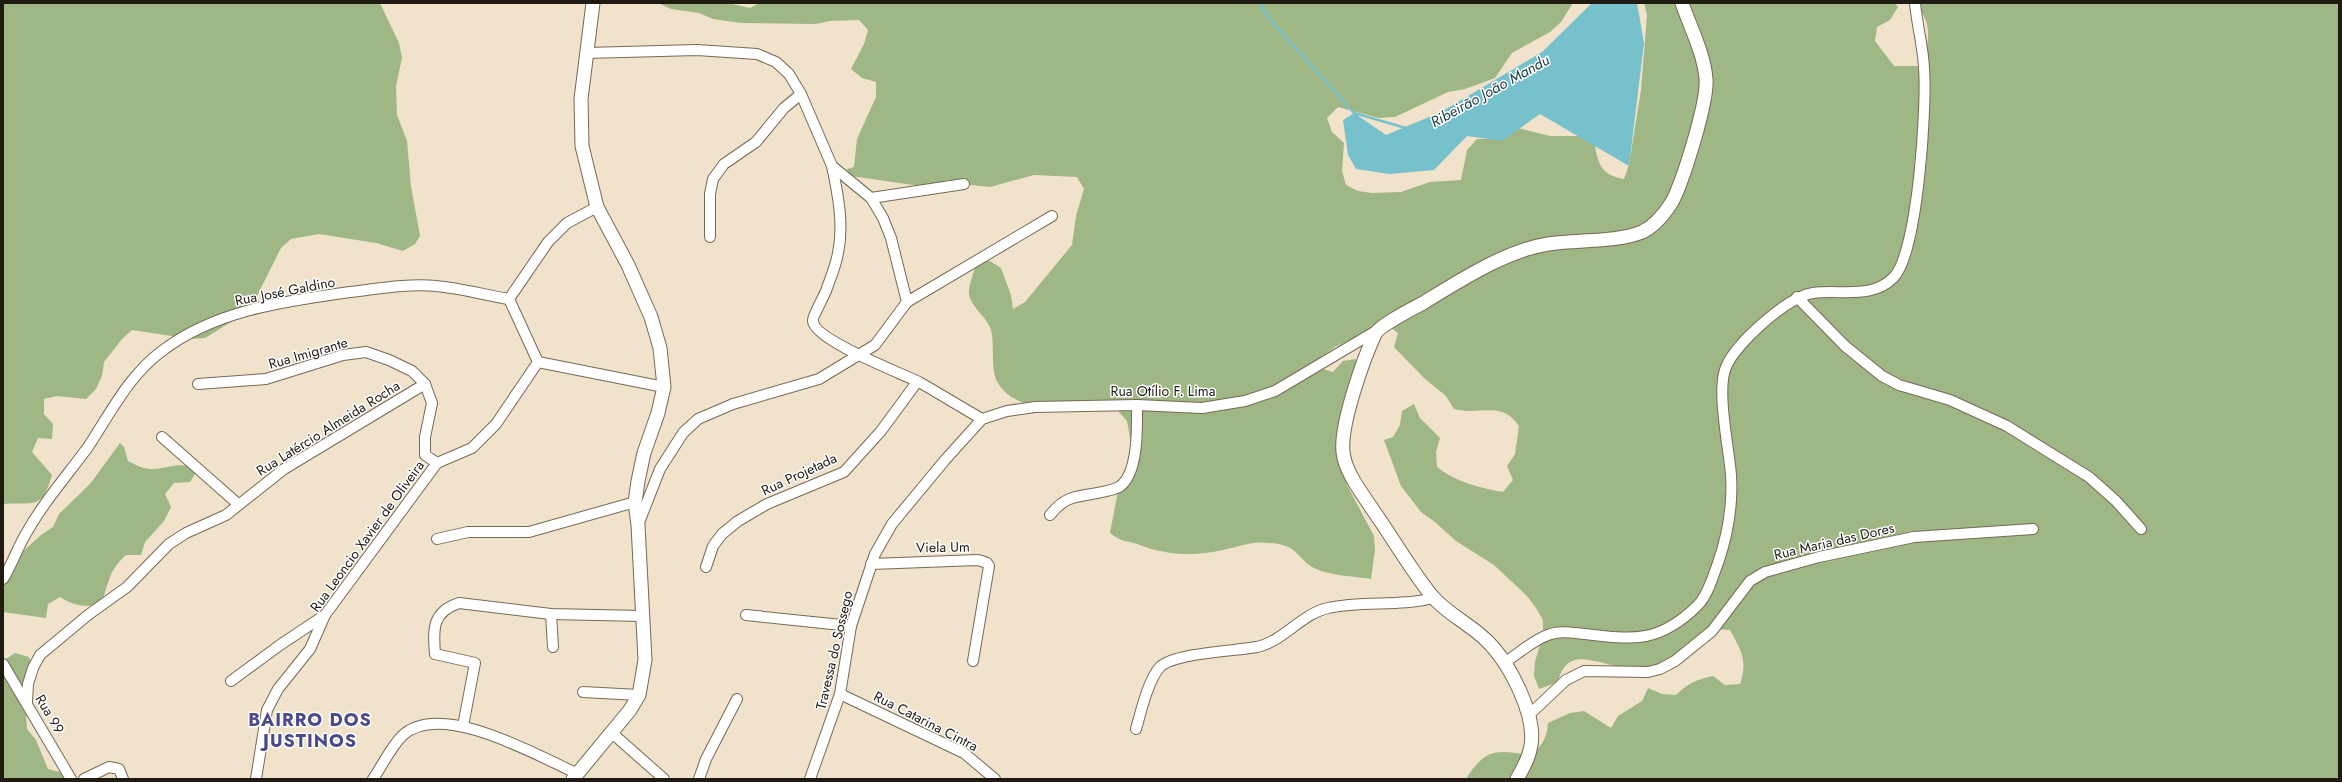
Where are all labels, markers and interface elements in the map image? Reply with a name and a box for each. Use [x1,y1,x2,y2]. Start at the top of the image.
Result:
water label: Ribeirão João Mandu [1426,49,1554,133]
street label: Rua José Galdino [233,271,337,311]
street label: Rua Imigrante [266,332,350,374]
street label: Rua Latércio Almeida Rocha [252,376,404,480]
street label: Rua Otílio F. Lima [1111,381,1215,401]
street label: Rua Projetada [758,448,840,500]
street label: Rua Leoncio Xavier de Oliveira [305,456,429,616]
street label: Rua Maria das Dores [1772,517,1896,565]
street label: Viela Um [916,537,970,557]
street label: Travessa do Sossego [811,588,857,711]
street label: Rua Catarina Cintra [870,686,982,756]
street label: Rua 99 [31,691,69,737]
district label: BAIRRO DOS JUSTINOS [248,707,372,754]

